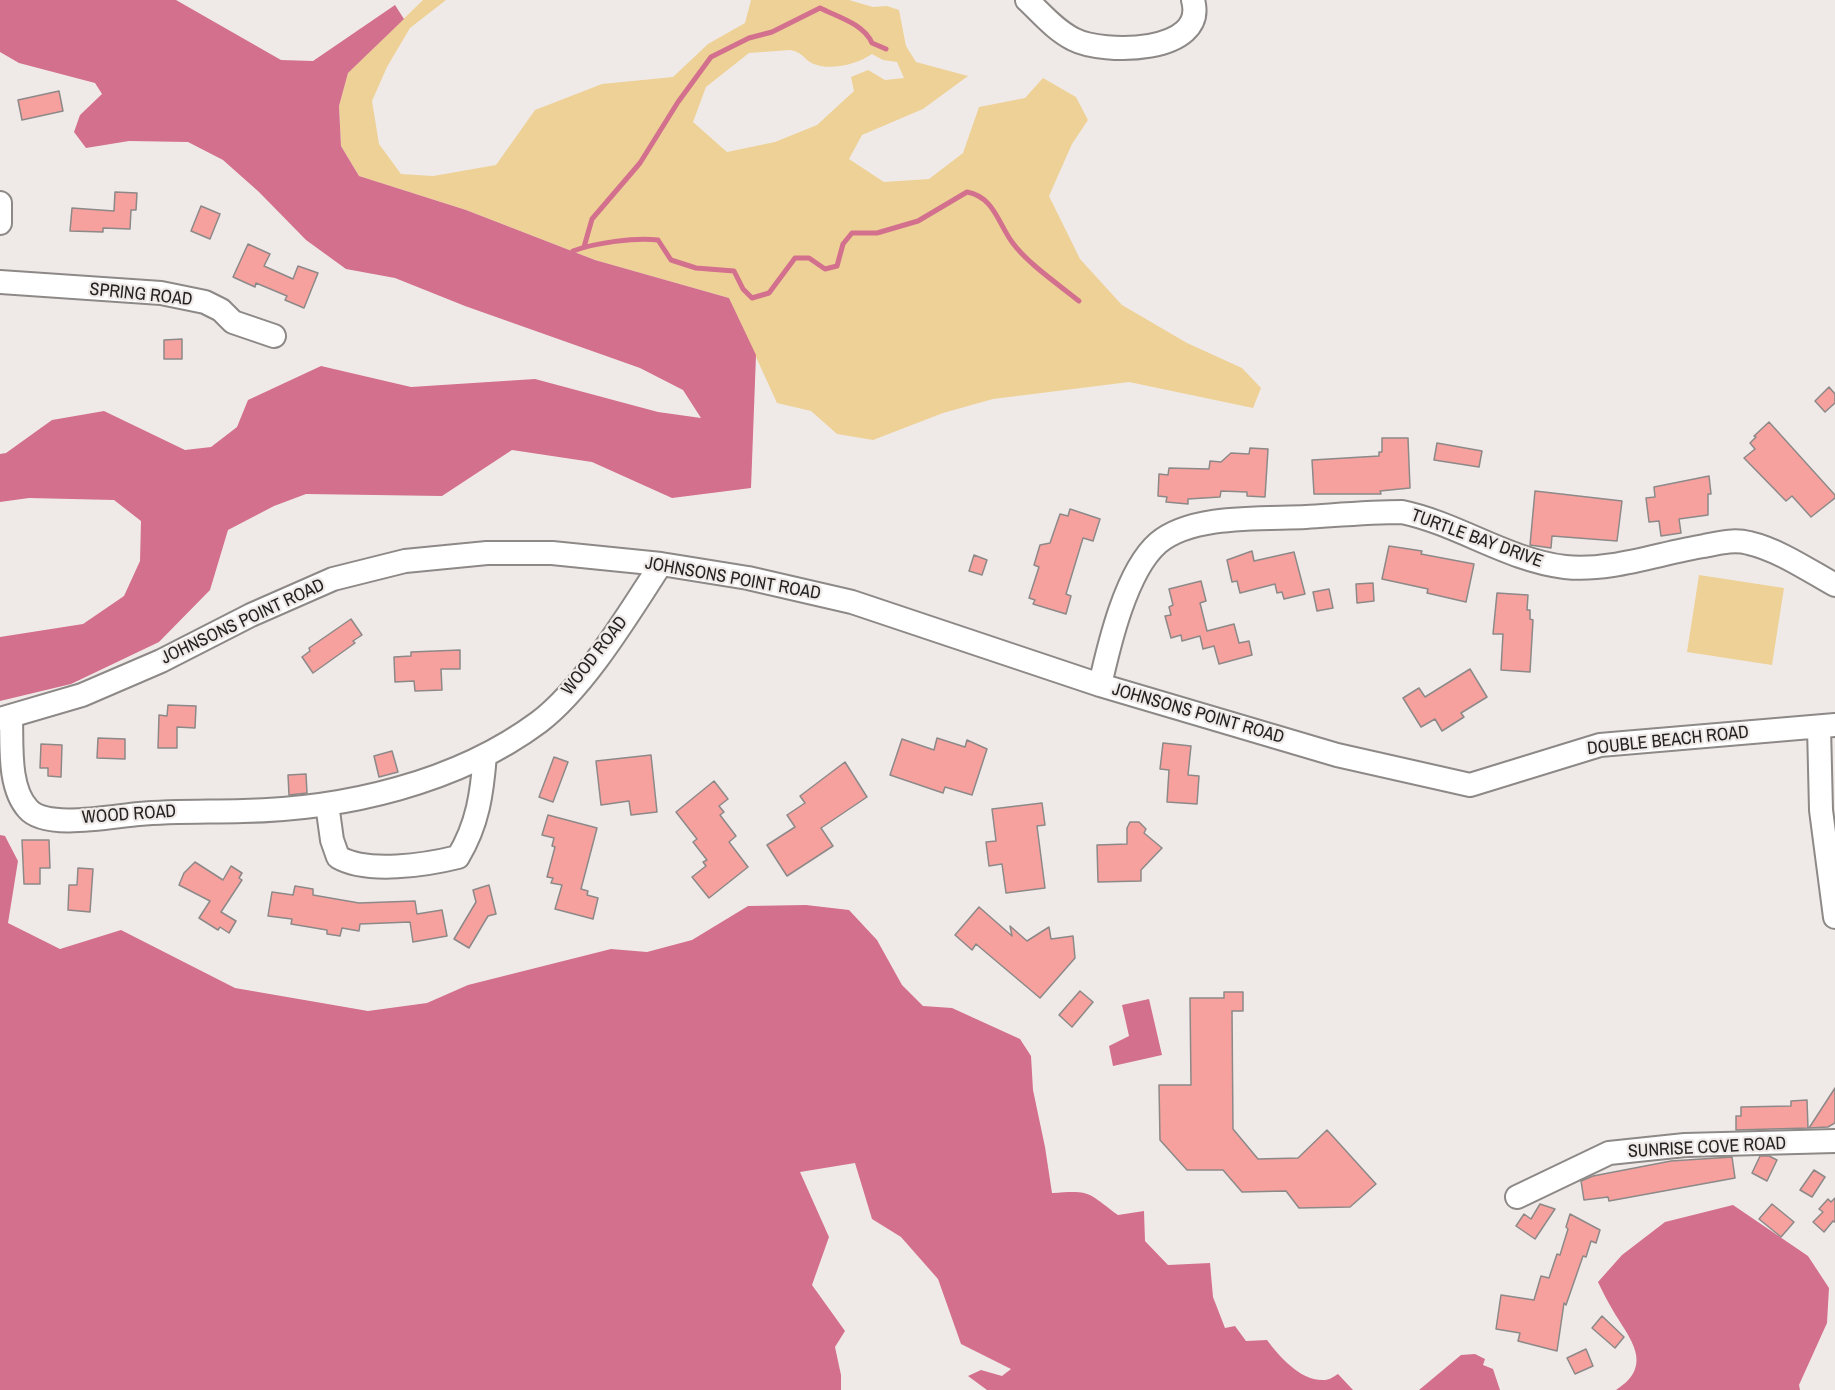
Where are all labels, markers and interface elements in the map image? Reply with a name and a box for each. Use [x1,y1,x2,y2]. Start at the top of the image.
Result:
street label: SPRING ROAD [88,279,194,311]
street label: TURTLE BAY DRIVE [1408,505,1546,573]
street label: JOHNSONS POINT ROAD [643,553,823,605]
street label: JOHNSONS POINT ROAD [158,575,328,669]
street label: WOOD ROAD [557,612,633,700]
street label: JOHNSONS POINT ROAD [1109,679,1287,749]
street label: DOUBLE BEACH ROAD [1586,722,1750,760]
street label: WOOD ROAD [81,801,177,829]
street label: SUNRISE COVE ROAD [1627,1133,1787,1163]

